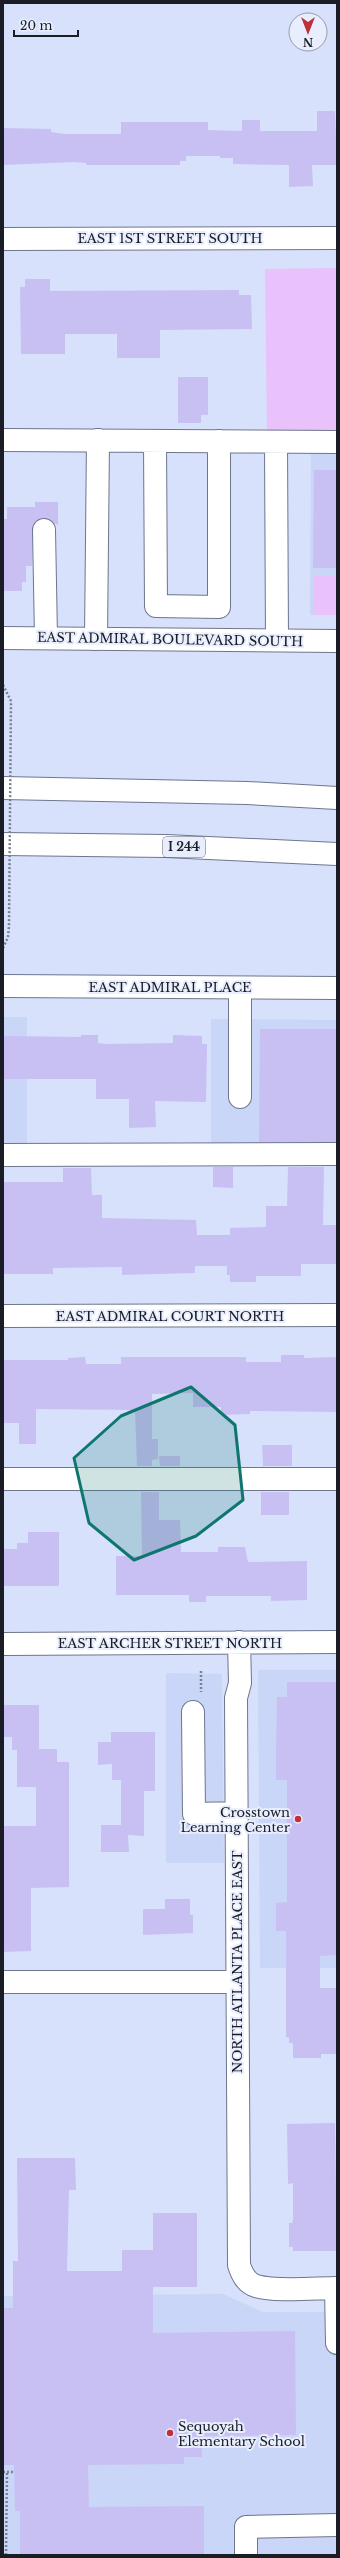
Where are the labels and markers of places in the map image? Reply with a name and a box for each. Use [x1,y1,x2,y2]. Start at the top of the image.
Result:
place label: Crosstown Learning Center [181,1804,291,1836]
marker: Crosstown Learning Center [293,1814,303,1824]
place label: Sequoyah Elementary School [178,2418,305,2450]
marker: Sequoyah Elementary School [165,2428,175,2438]

